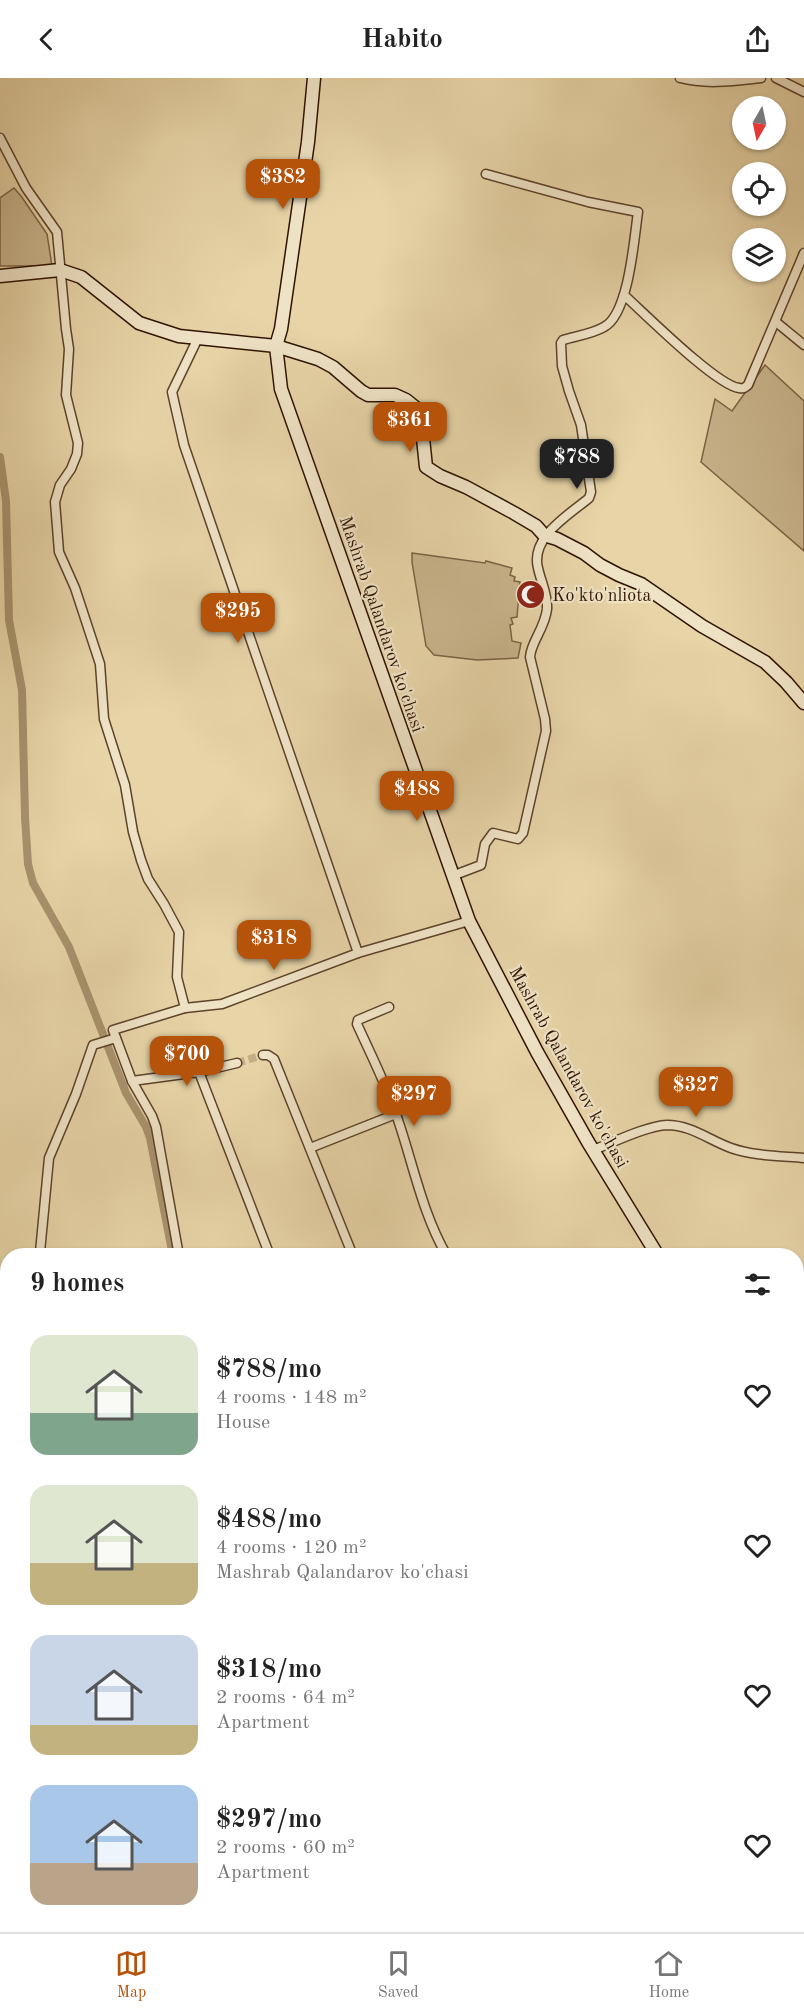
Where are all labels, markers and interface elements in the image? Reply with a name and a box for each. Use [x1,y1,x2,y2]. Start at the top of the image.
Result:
icon: back [30,23,63,56]
icon: share [741,23,774,56]
text: Habito [361,26,443,53]
north arrow [732,96,786,150]
map controls [732,96,786,282]
pin: $382 [247,159,319,210]
button: locate [732,162,786,216]
text: $382 [260,168,306,188]
button: layers [732,228,786,282]
pin: $361 [374,402,446,453]
text: $361 [387,411,433,431]
pin: $788 [541,439,613,490]
text: $788 [554,448,600,468]
street label: Mashrab Qalandarov ko'chasi [336,514,427,735]
mosque icon: Ko'kto'nliota [515,579,547,611]
place label: Ko'kto'nliota [552,587,651,605]
pin: $295 [202,593,274,644]
text: $295 [215,602,261,622]
pin: $488 [381,771,453,822]
text: $488 [394,780,440,800]
pin: $318 [238,920,310,971]
text: $318 [251,929,297,949]
street label: Mashrab Qalandarov ko'chasi [505,964,631,1171]
pin: $700 [151,1036,223,1087]
text: $700 [164,1045,210,1065]
pin: $327 [660,1067,732,1118]
pin: $297 [378,1076,450,1127]
text: $327 [673,1076,719,1096]
text: $297 [391,1085,437,1105]
icon: filters [741,1268,774,1301]
text: 9 homes [30,1271,124,1297]
text: $788/mo [216,1357,322,1383]
icon: home [78,1359,150,1431]
icon: heart [741,1379,774,1412]
text: 4 rooms · 148 m² [216,1388,366,1408]
text: House [216,1413,270,1433]
text: $488/mo [216,1507,322,1533]
icon: home [78,1509,150,1581]
icon: heart [741,1529,774,1562]
text: 4 rooms · 120 m² [216,1538,366,1558]
text: Mashrab Qalandarov ko'chasi [216,1563,469,1583]
text: $318/mo [216,1657,322,1683]
icon: home [78,1659,150,1731]
icon: heart [741,1679,774,1712]
text: 2 rooms · 64 m² [216,1688,355,1708]
text: Apartment [216,1713,310,1733]
text: $297/mo [216,1807,322,1833]
icon: home [78,1809,150,1881]
icon: heart [741,1829,774,1862]
text: 2 rooms · 60 m² [216,1838,355,1858]
text: Apartment [216,1863,310,1883]
tab: Map [115,1947,148,2003]
tab: Saved [378,1947,419,2003]
tab: Home [648,1947,689,2003]

